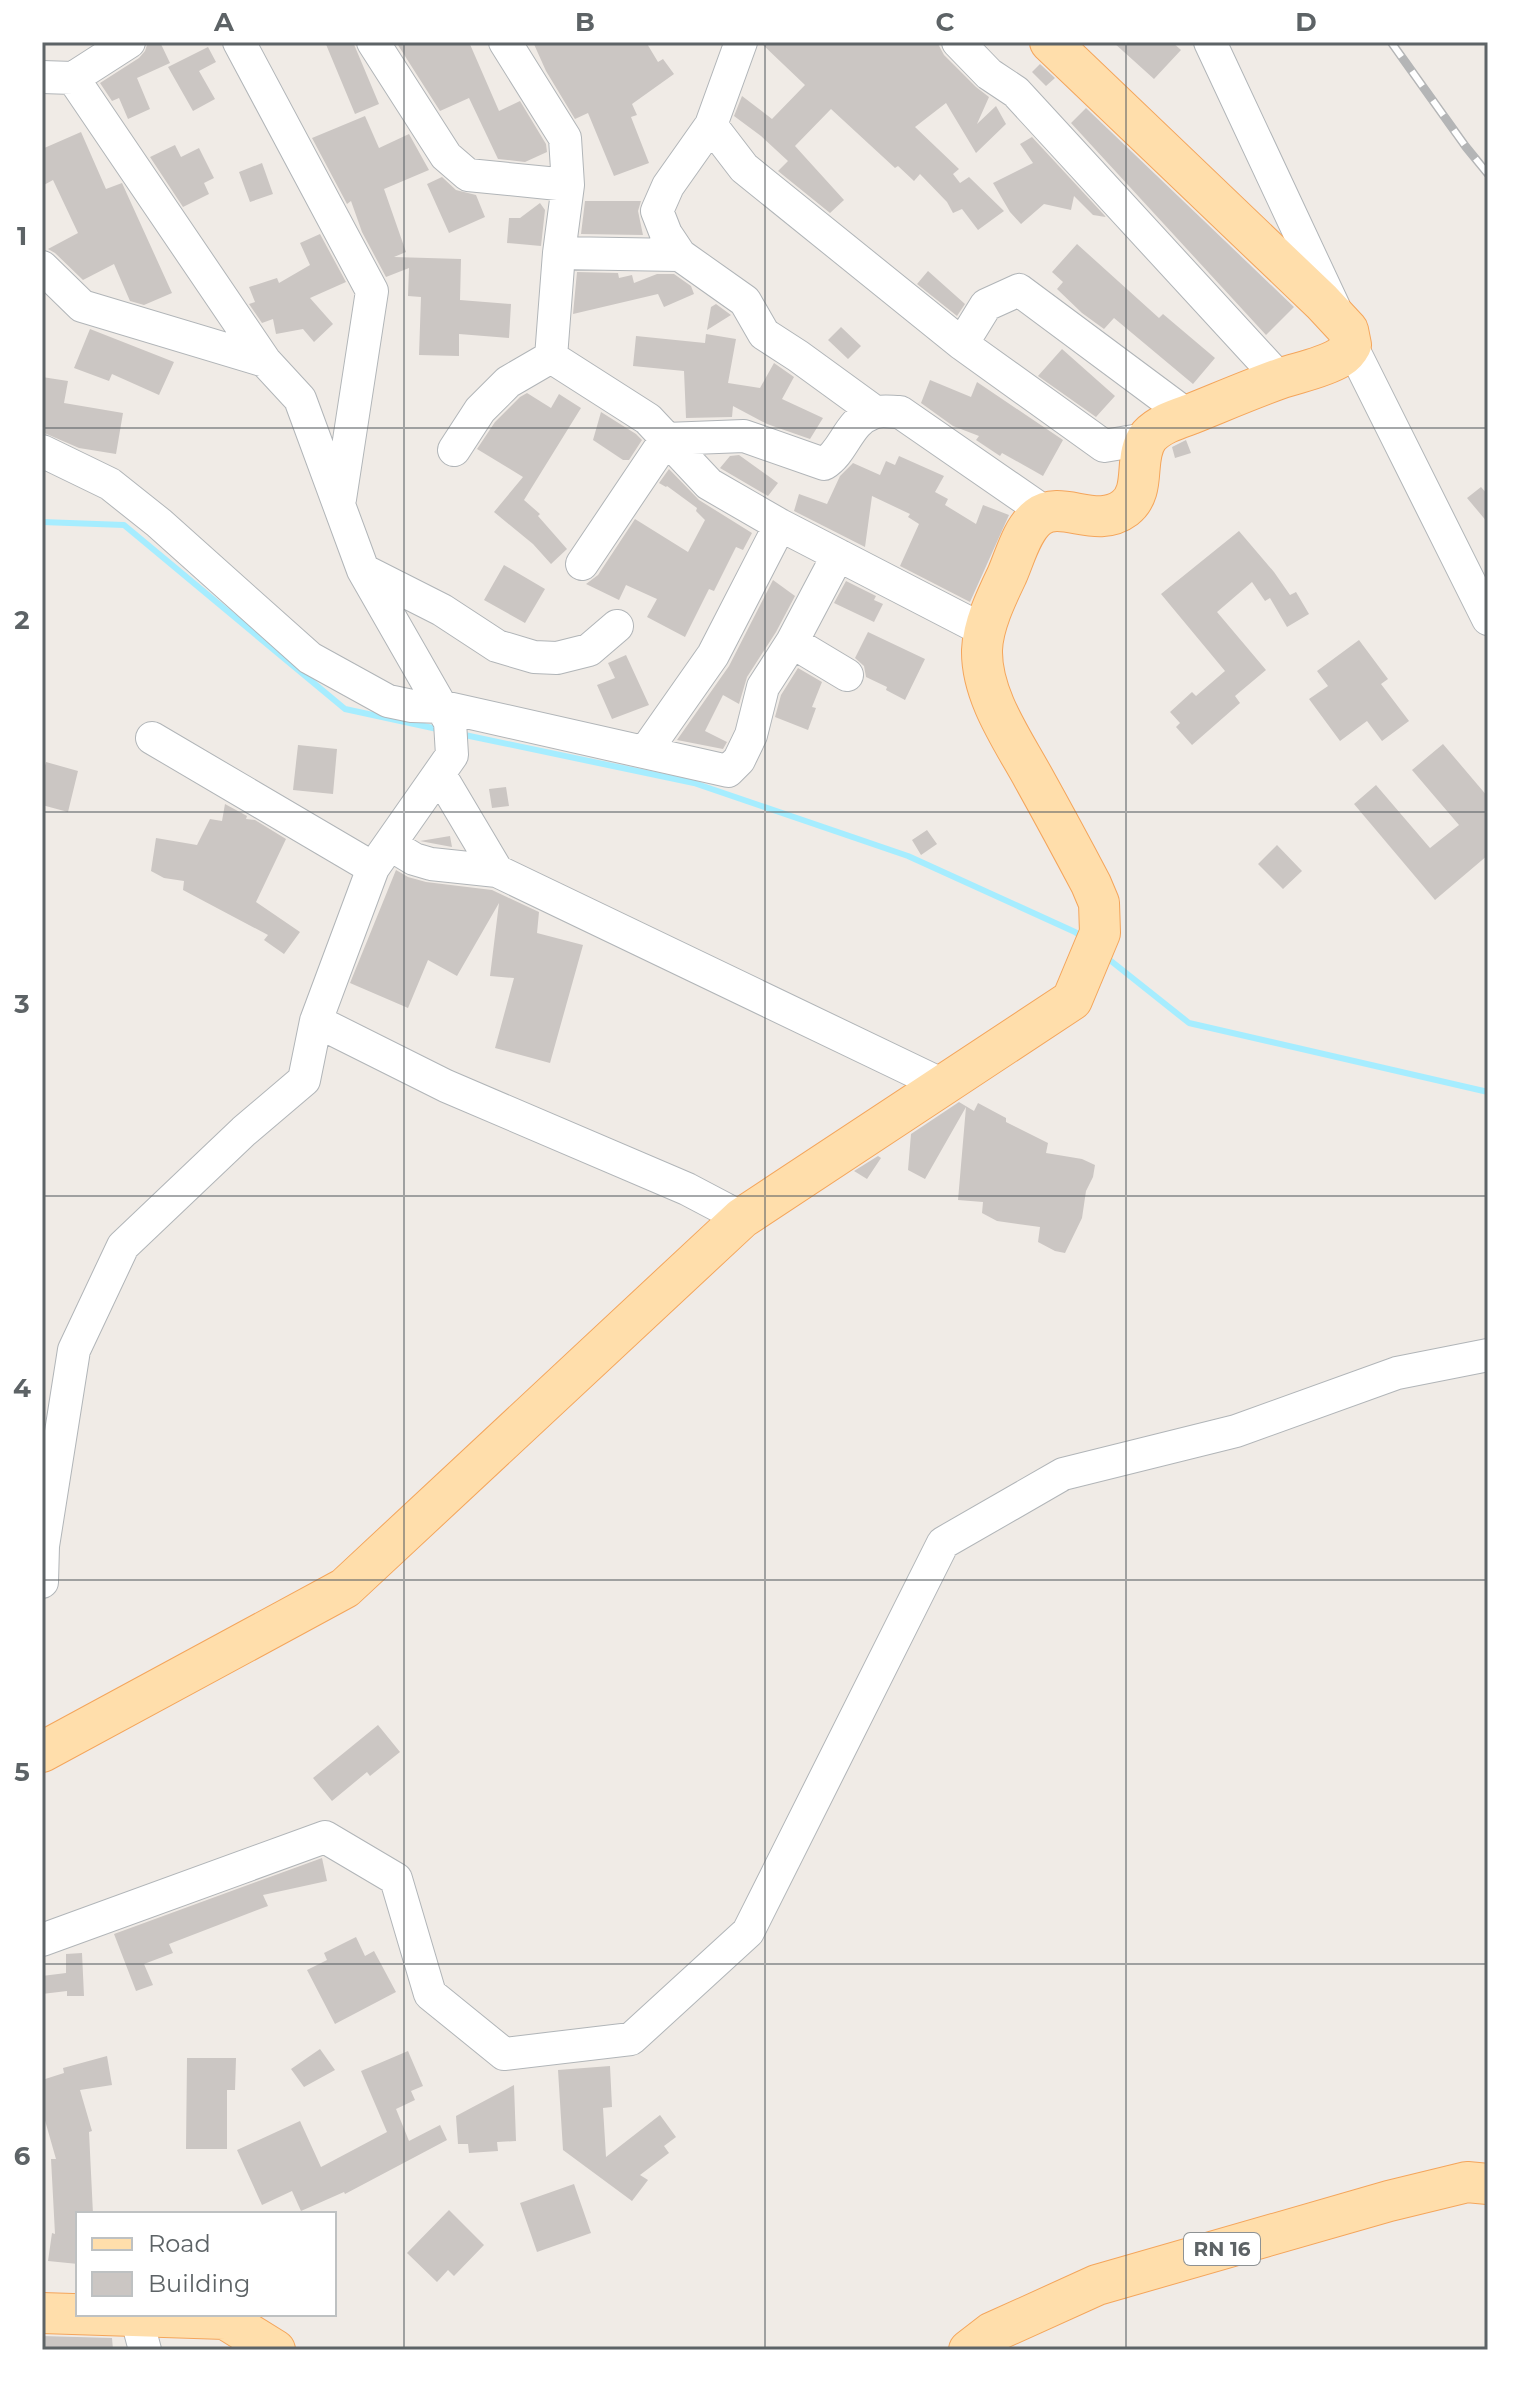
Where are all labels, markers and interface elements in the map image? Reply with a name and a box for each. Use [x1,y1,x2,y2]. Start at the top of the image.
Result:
text: A [213,6,235,38]
text: B [575,6,595,38]
text: C [936,6,955,38]
text: D [1295,6,1317,38]
text: 1 [17,220,27,252]
text: 2 [14,604,30,636]
text: 3 [13,988,30,1020]
text: 4 [13,1372,31,1404]
text: 5 [14,1756,30,1788]
text: 6 [14,2140,31,2172]
legend [76,2212,336,2316]
text: Road [148,2229,211,2258]
road number: RN 16 [1184,2233,1260,2265]
text: Building [148,2269,251,2298]

